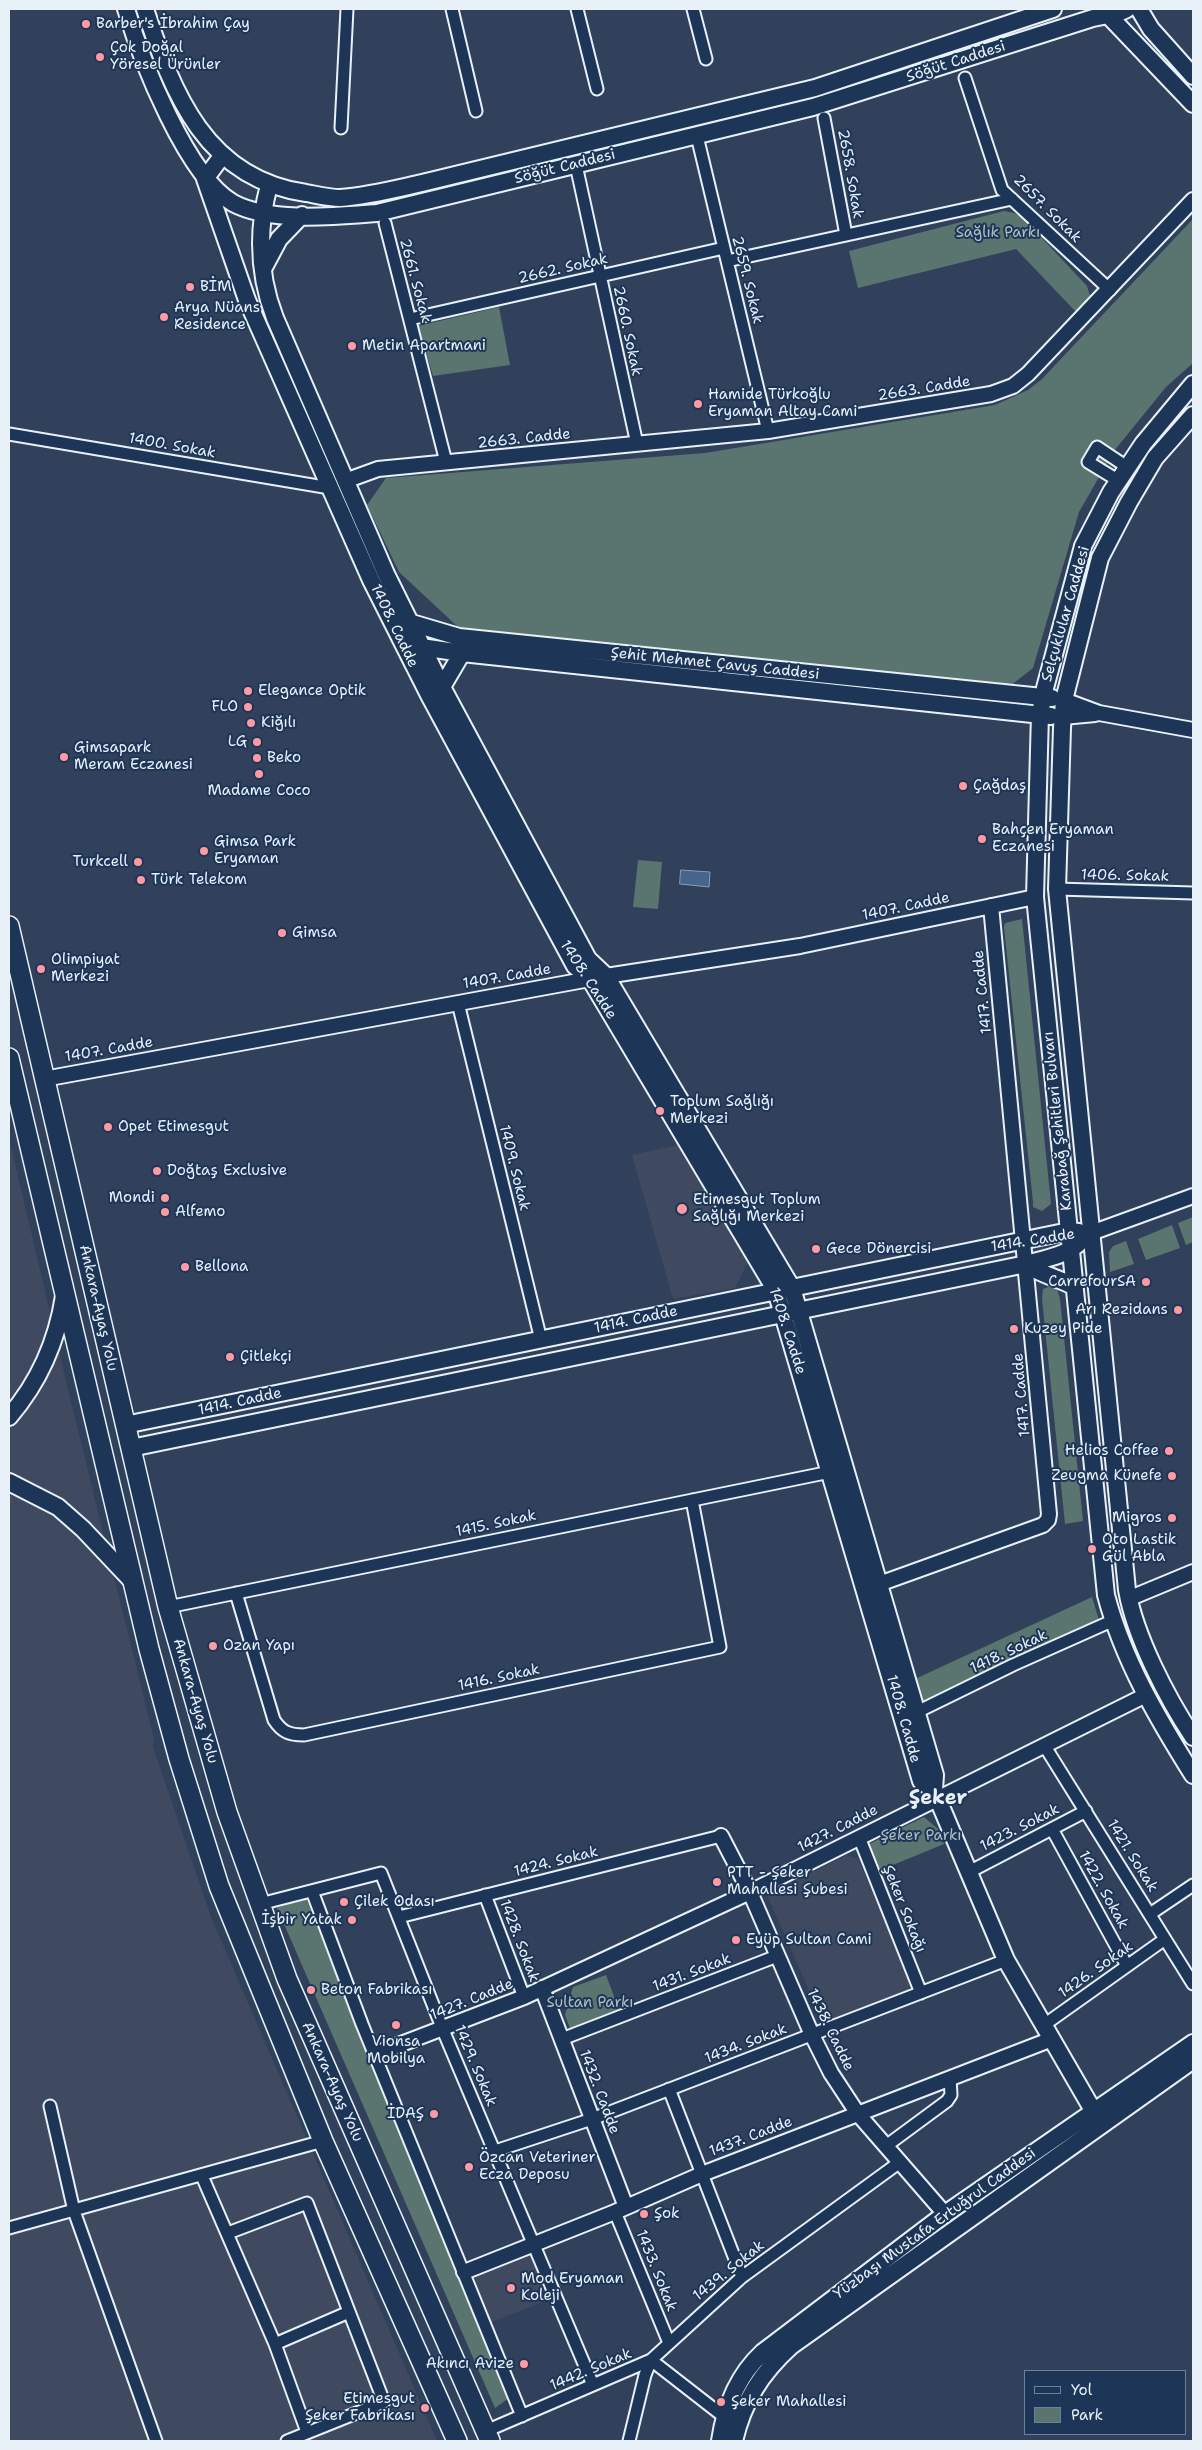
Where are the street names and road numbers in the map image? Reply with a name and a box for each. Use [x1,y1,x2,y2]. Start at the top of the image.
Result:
street label: Söğüt Caddesi [904,37,1008,87]
street label: 2658. Sokak [833,128,867,220]
street label: Söğüt Caddesi [513,146,617,188]
street label: 2657. Sokak [1009,171,1085,247]
street label: 2659. Sokak [727,234,767,326]
street label: 2661. Sokak [395,237,435,325]
street label: 2662. Sokak [516,250,610,288]
street label: 2660. Sokak [609,284,645,378]
street label: 2663. Cadde [876,373,972,405]
street label: 2663. Cadde [476,425,572,453]
street label: 1400. Sokak [127,430,217,462]
street label: Selçuklular Caddesi [1038,544,1094,684]
street label: 1408. Cadde [366,581,422,671]
street label: Şehit Mehmet Çavuş Caddesi [610,644,820,684]
street label: 1406. Sokak [1081,866,1169,886]
street label: 1407. Cadde [861,889,951,925]
street label: 1408. Cadde [556,937,620,1023]
street label: 1417. Cadde [970,949,996,1035]
street label: 1407. Cadde [462,960,552,994]
street label: Karabağ Şehitleri Bulvarı [1040,1030,1076,1212]
street label: 1407. Cadde [64,1033,154,1067]
street label: 1409. Sokak [495,1123,533,1213]
street label: 1414. Cadde [990,1225,1076,1257]
street label: Ankara-Ayaş Yolu [75,1243,121,1373]
street label: 1408. Cadde [764,1285,810,1377]
street label: 1414. Cadde [593,1302,679,1338]
street label: 1417. Cadde [1009,1352,1035,1438]
street label: 1414. Cadde [197,1384,283,1420]
street label: 1415. Sokak [454,1507,538,1541]
street label: 1418. Sokak [967,1626,1051,1678]
street label: Ankara-Ayaş Yolu [169,1636,221,1766]
street label: 1416. Sokak [456,1661,542,1695]
street label: 1408. Cadde [882,1673,924,1765]
street label: 1423. Sokak [977,1800,1063,1856]
street label: 1427. Cadde [795,1801,881,1857]
street label: 1421. Sokak [1103,1816,1161,1896]
street label: 1424. Sokak [512,1843,600,1881]
street label: 1422. Sokak [1074,1848,1132,1932]
street label: Şeker Sokağı [878,1863,930,1955]
street label: 1428. Sokak [495,1897,543,1985]
street label: 1426. Sokak [1055,1938,1137,2002]
street label: 1431. Sokak [650,1950,734,1996]
street label: 1427. Cadde [428,1975,516,2025]
street label: 1438. Cadde [802,1986,858,2074]
street label: Ankara-Ayaş Yolu [297,2019,367,2145]
street label: 1434. Sokak [702,2020,790,2068]
street label: 1429. Sokak [450,2023,500,2109]
street label: 1432. Cadde [575,2047,623,2137]
street label: 1437. Cadde [707,2113,795,2161]
street label: Yüzbaşı Mustafa Ertuğrul Caddesi [830,2144,1040,2304]
street label: 1433. Sokak [631,2227,681,2315]
street label: 1439. Sokak [690,2237,768,2305]
street label: 1442. Sokak [547,2345,635,2395]

